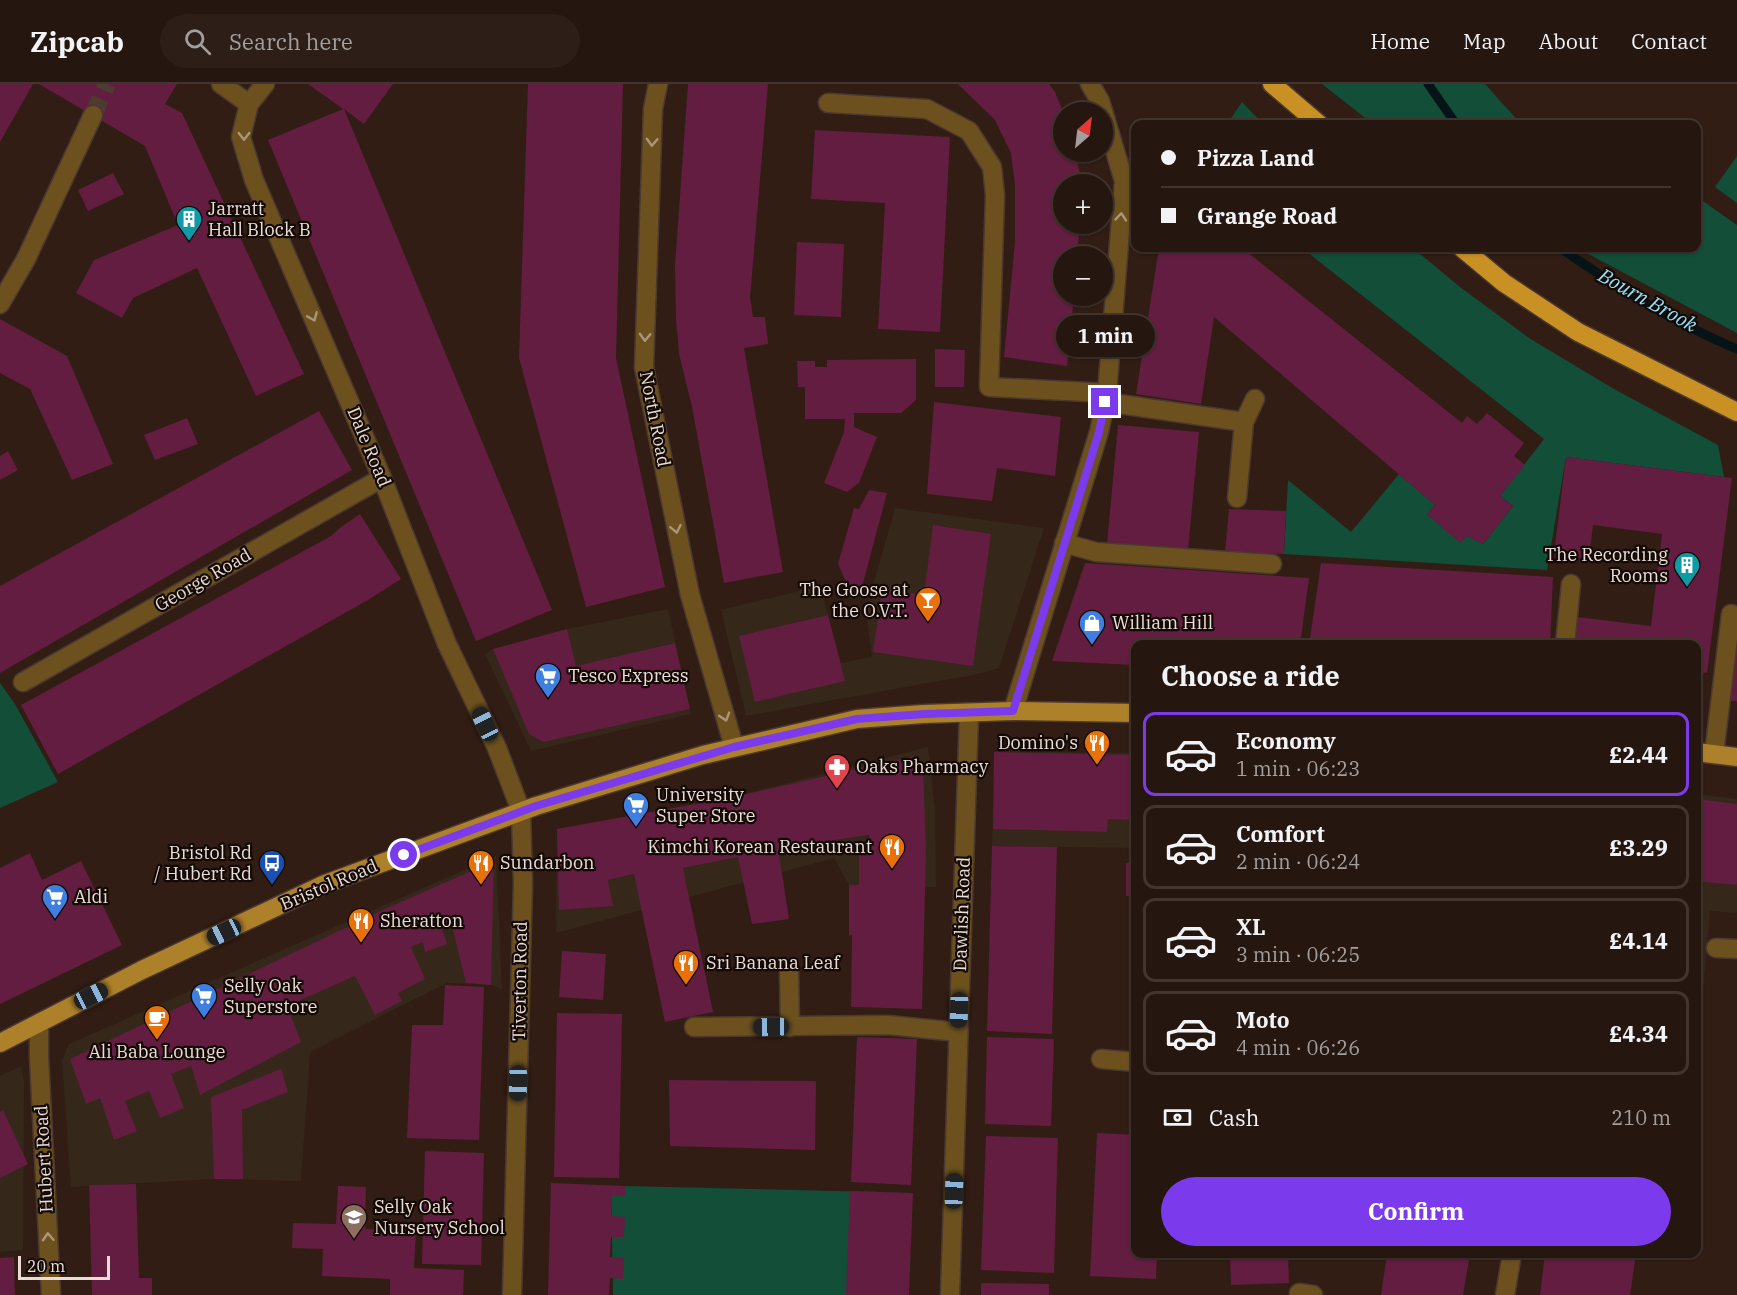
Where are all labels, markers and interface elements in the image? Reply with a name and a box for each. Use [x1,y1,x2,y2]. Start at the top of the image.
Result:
search box [160,14,580,68]
text: Zipcab [30,23,124,60]
icon: search [181,25,214,58]
text: Search here [229,27,353,56]
text: Home [1370,27,1430,55]
text: Map [1463,27,1506,55]
text: About [1539,27,1598,55]
text: Contact [1631,27,1707,55]
north arrow [1053,102,1113,162]
map controls [1053,102,1113,306]
one-way arrow [238,132,250,141]
one-way arrow [645,138,658,147]
text: Pizza Land [1197,143,1315,172]
button: + [1053,174,1113,234]
place label: Jarratt Hall Block B [208,197,311,241]
text: Grange Road [1197,201,1337,230]
building icon: Jarratt Hall Block B [174,204,204,242]
one-way arrow [1114,213,1127,222]
button: − [1053,246,1113,306]
water label: Bourn Brook [1593,261,1703,338]
one-way arrow [306,311,318,322]
callout: 1 min [1056,315,1154,357]
text: 1 min [1078,322,1134,349]
one-way arrow [639,332,651,341]
street label: North Road [635,369,676,469]
route end [1091,388,1118,415]
street label: Dale Road [342,403,397,490]
one-way arrow [669,523,682,533]
street label: George Road [151,543,255,616]
place label: The Recording Rooms [1545,543,1668,587]
building icon: The Recording Rooms [1672,550,1702,588]
place label: The Goose at the O.V.T. [799,578,908,622]
bar icon: The Goose at the O.V.T. [913,585,943,623]
shop icon: William Hill [1077,608,1107,646]
place label: William Hill [1112,611,1213,634]
text: Choose a ride [1161,658,1340,693]
supermarket icon: Tesco Express [533,661,563,699]
place label: Tesco Express [568,664,689,687]
car [469,704,501,744]
one-way arrow [718,712,730,722]
text: Economy [1236,726,1336,755]
icon: car [1164,727,1218,781]
restaurant icon: Domino's [1082,728,1112,766]
place label: Domino's [998,731,1078,754]
text: £2.44 [1609,740,1668,769]
pharmacy icon: Oaks Pharmacy [822,752,852,790]
place label: Oaks Pharmacy [856,755,989,778]
text: 1 min · 06:23 [1236,755,1360,782]
place label: University Super Store [656,783,755,827]
supermarket icon: University Super Store [621,790,651,828]
text: Comfort [1236,819,1325,848]
icon: car [1164,820,1218,874]
restaurant icon: Kimchi Korean Restaurant [877,832,907,870]
text: £3.29 [1609,833,1668,862]
place label: Kimchi Korean Restaurant [647,835,872,858]
place label: Bristol Rd / Hubert Rd [154,841,252,885]
route start [390,841,417,868]
bus stop icon: Bristol Rd / Hubert Rd [257,848,287,886]
restaurant icon: Sundarbon [466,848,496,886]
text: 2 min · 06:24 [1236,848,1360,875]
place label: Sundarbon [500,851,595,874]
street label: Bristol Road [277,854,381,915]
street label: Dawlish Road [948,856,975,972]
supermarket icon: Aldi [40,882,70,920]
place label: Aldi [74,885,109,908]
restaurant icon: Sheratton [346,906,376,944]
place label: Sheratton [380,909,463,932]
text: XL [1236,912,1266,941]
icon: car [1164,913,1218,967]
car [204,916,244,948]
street label: Tiverton Road [507,921,532,1041]
text: £4.14 [1609,926,1668,955]
text: 3 min · 06:25 [1236,941,1360,968]
restaurant icon: Sri Banana Leaf [671,948,701,986]
place label: Sri Banana Leaf [706,951,841,974]
place label: Selly Oak Superstore [224,974,317,1018]
car [71,980,111,1012]
supermarket icon: Selly Oak Superstore [189,981,219,1019]
car [949,992,969,1028]
cafe icon: Ali Baba Lounge [142,1003,172,1041]
text: Moto [1236,1005,1290,1034]
icon: car [1164,1006,1218,1060]
car [753,1018,789,1036]
text: £4.34 [1609,1019,1668,1048]
text: 4 min · 06:26 [1236,1034,1360,1061]
place label: Ali Baba Lounge [89,1040,225,1063]
car [509,1065,527,1101]
icon: cash [1161,1101,1194,1134]
text: Cash [1209,1103,1260,1132]
text: 210 m [1611,1104,1671,1131]
street label: Hubert Road [29,1105,58,1213]
car [944,1173,964,1209]
button: Confirm [1161,1177,1671,1246]
place label: Selly Oak Nursery School [374,1195,505,1239]
school or university icon: Selly Oak Nursery School [339,1202,369,1240]
one-way arrow [41,1232,54,1241]
scale bar [18,1253,110,1280]
text: 20 m [27,1256,65,1276]

